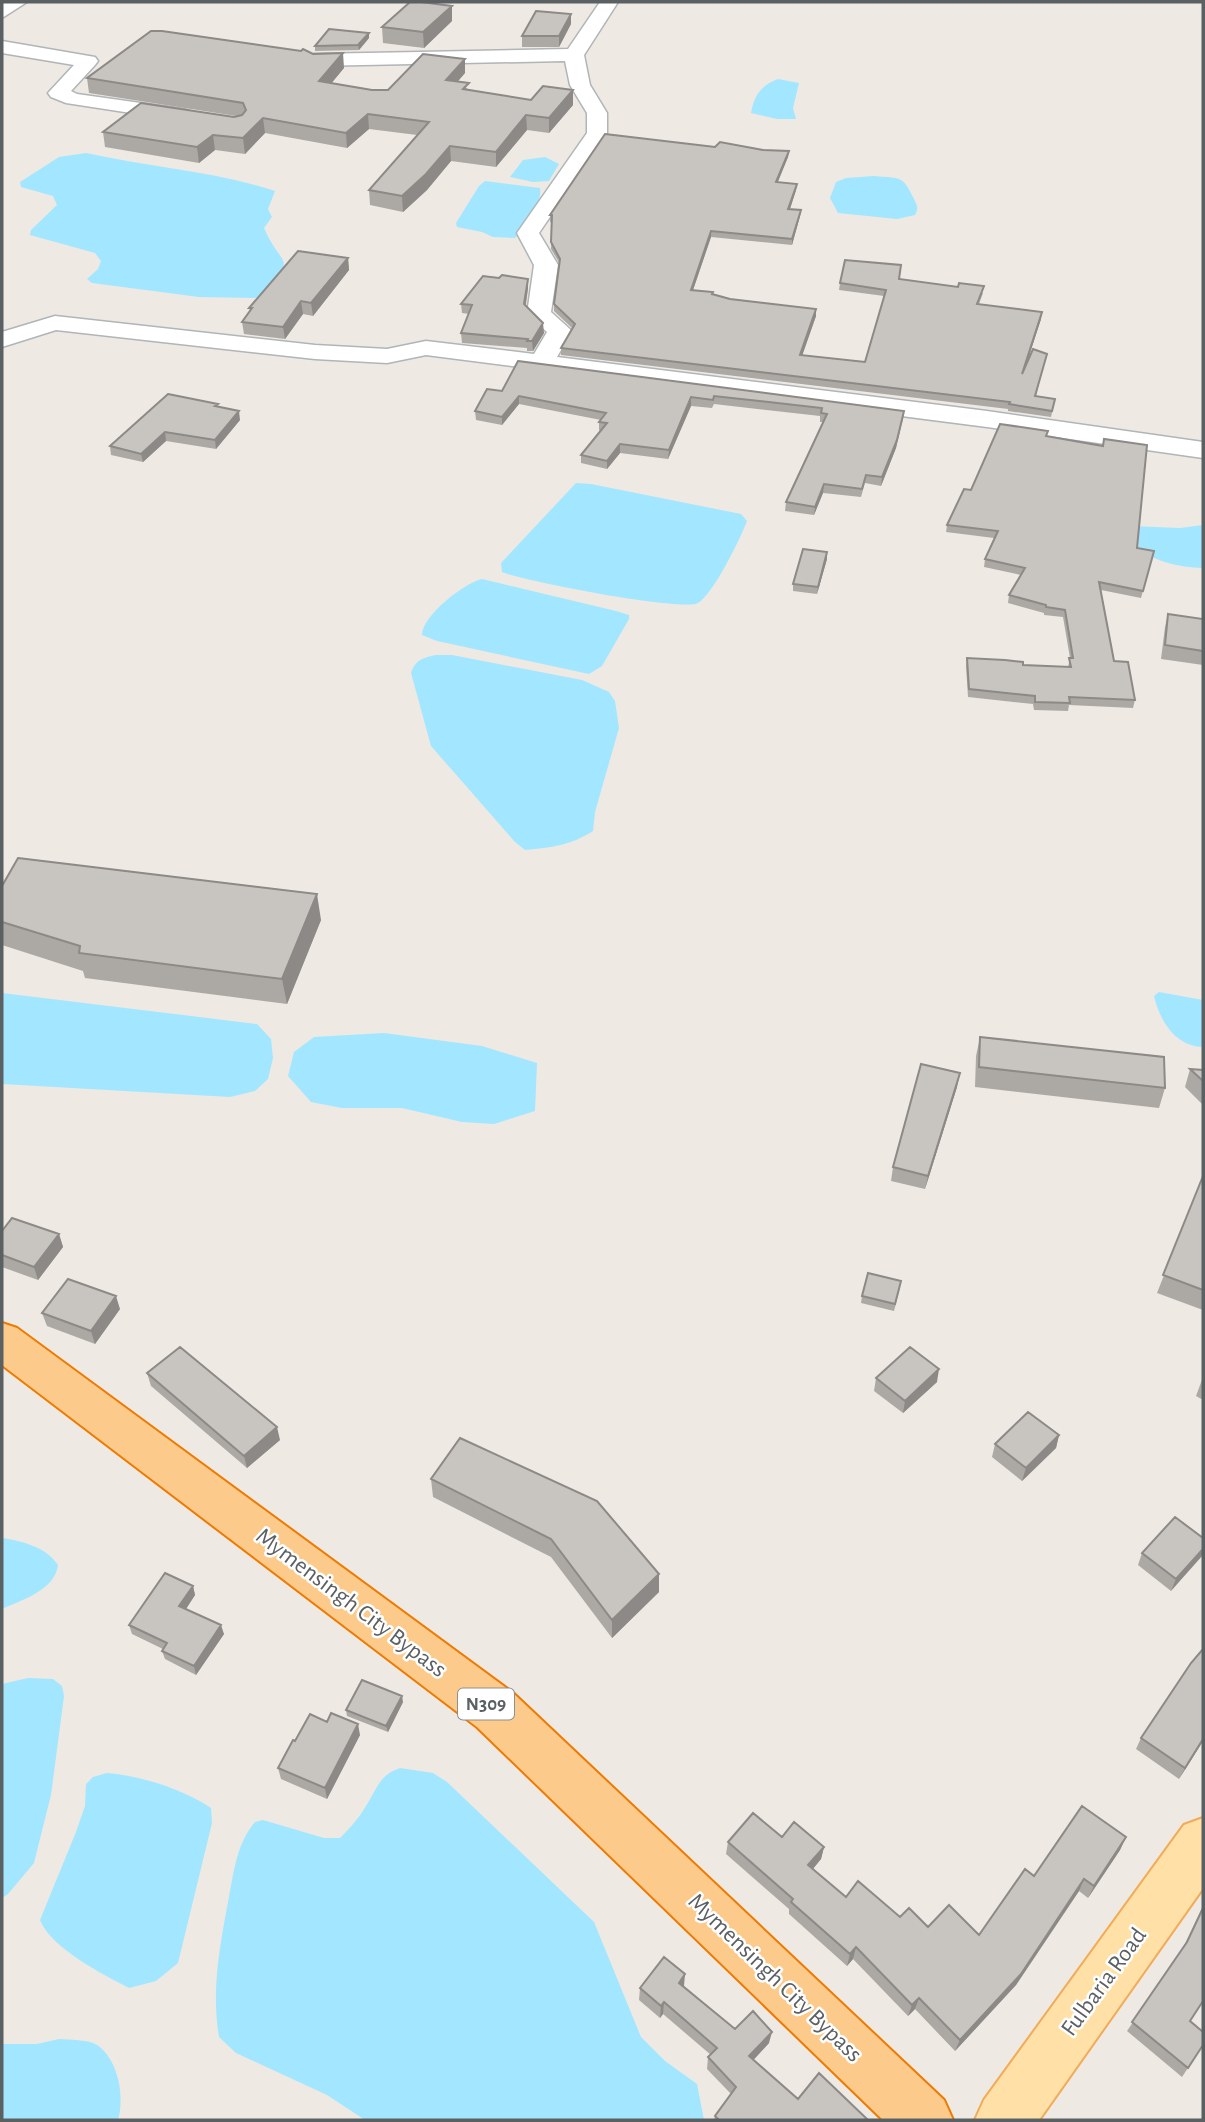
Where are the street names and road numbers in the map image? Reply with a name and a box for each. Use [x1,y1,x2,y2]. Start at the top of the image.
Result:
street label: Mymensingh City Bypass [252,1524,450,1682]
road number: N309 [458,1688,514,1720]
street label: Mymensingh City Bypass [684,1889,866,2067]
street label: Fulbaria Road [1057,1924,1151,2040]

